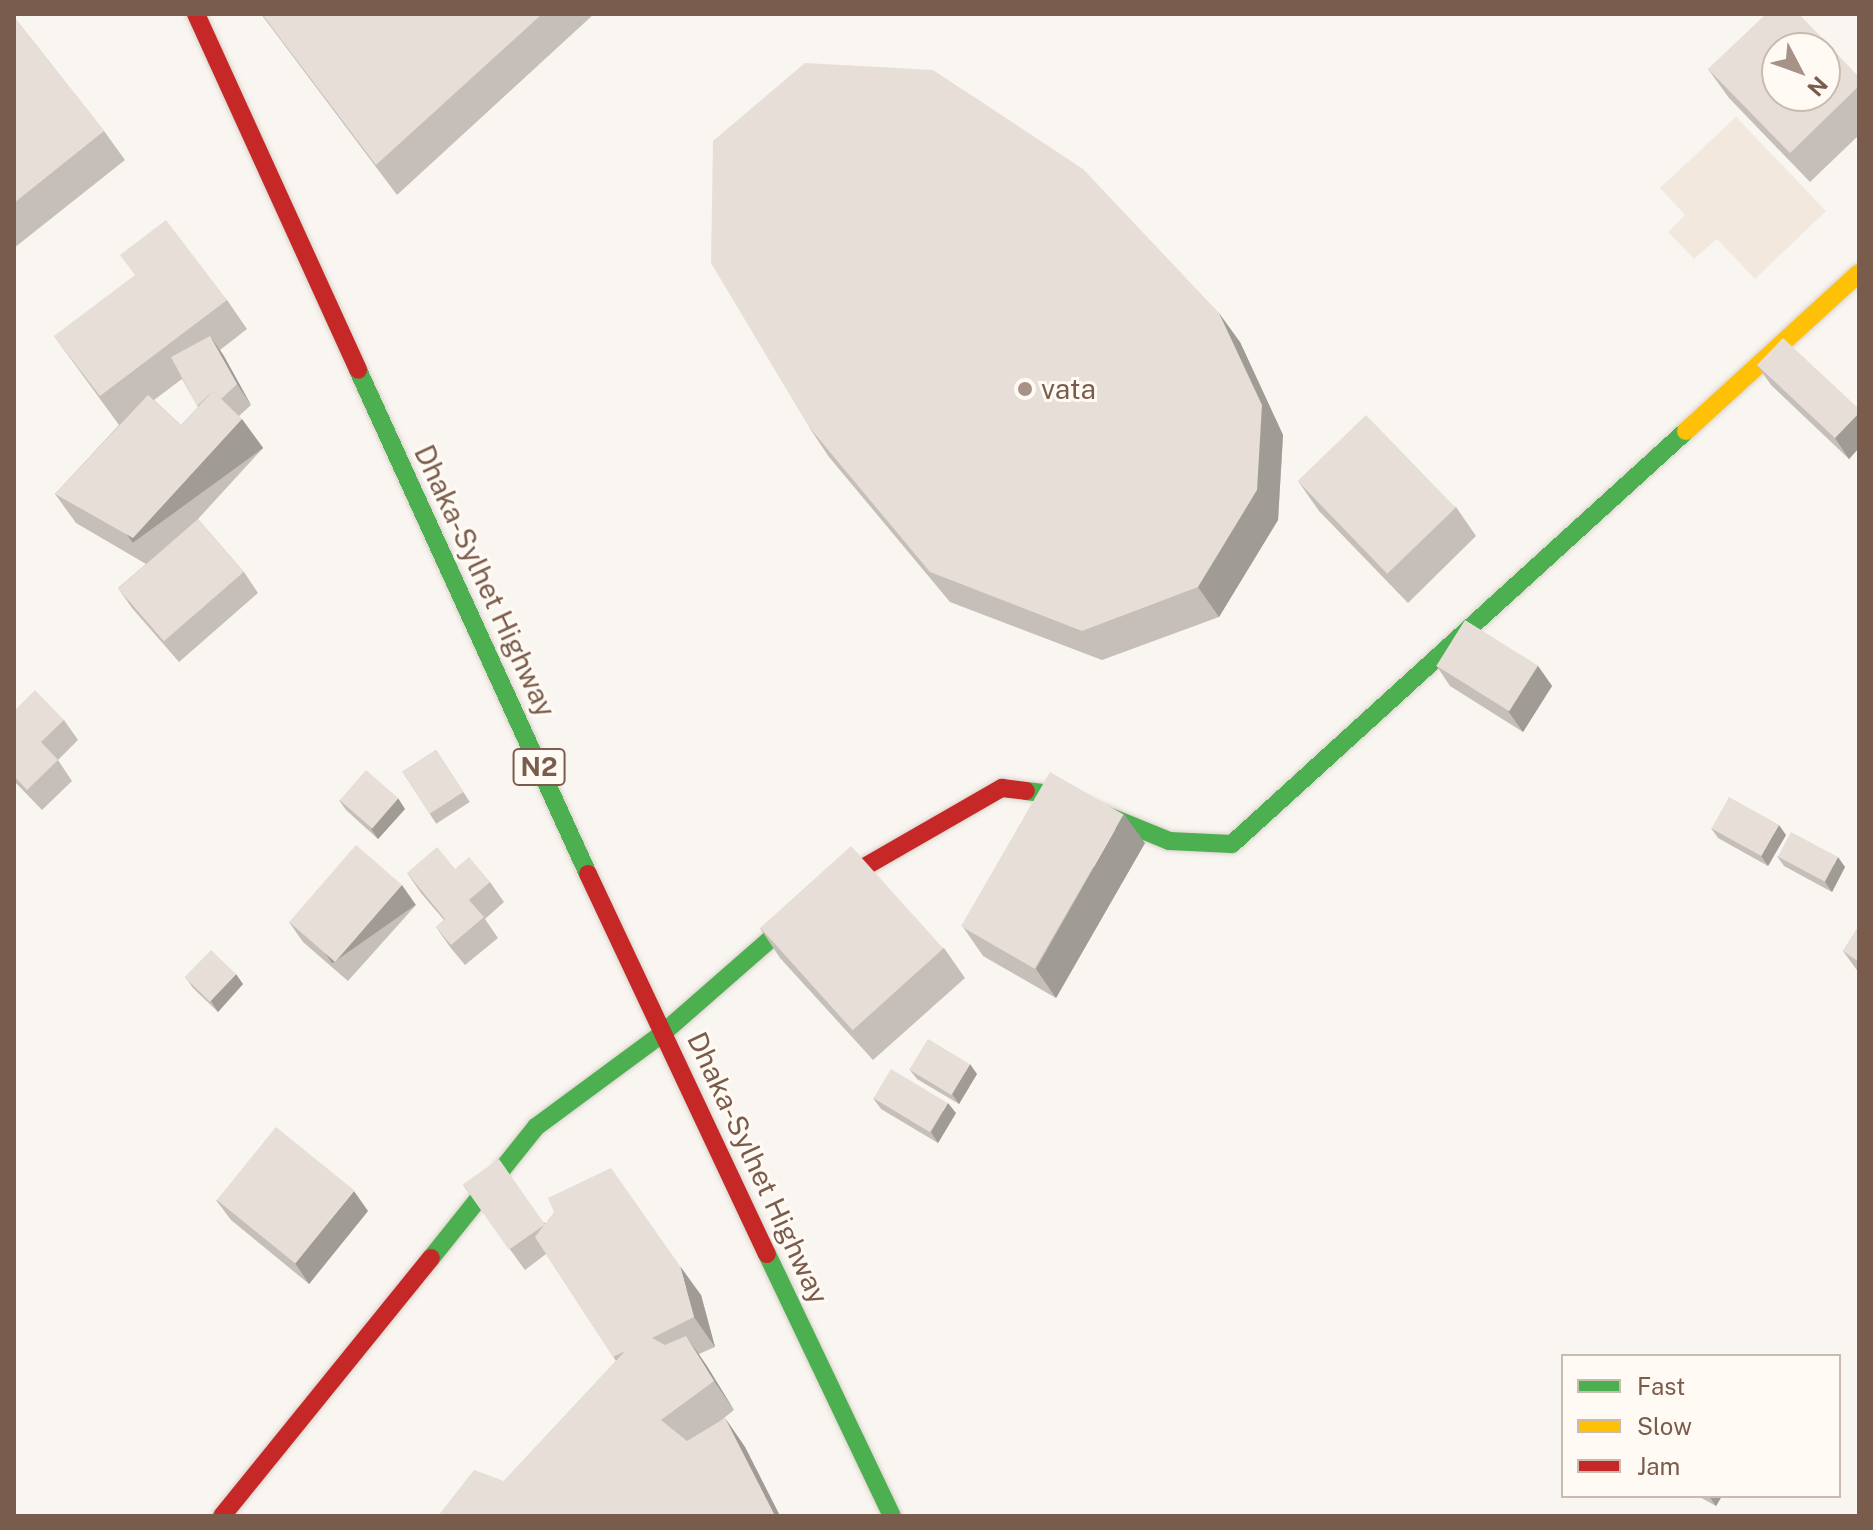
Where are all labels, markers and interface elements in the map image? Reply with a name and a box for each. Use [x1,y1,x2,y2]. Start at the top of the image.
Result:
north arrow [1761,32,1841,112]
text: N [1802,71,1833,101]
place label: vata [1041,372,1096,406]
marker: vata [1016,380,1034,398]
street label: Dhaka-Sylhet Highway [407,440,563,722]
road number: N2 [511,745,567,789]
street label: Dhaka-Sylhet Highway [680,1027,836,1309]
legend [1561,1354,1841,1498]
text: Fast [1637,1372,1685,1400]
text: Slow [1637,1412,1692,1440]
text: Jam [1637,1452,1680,1480]

